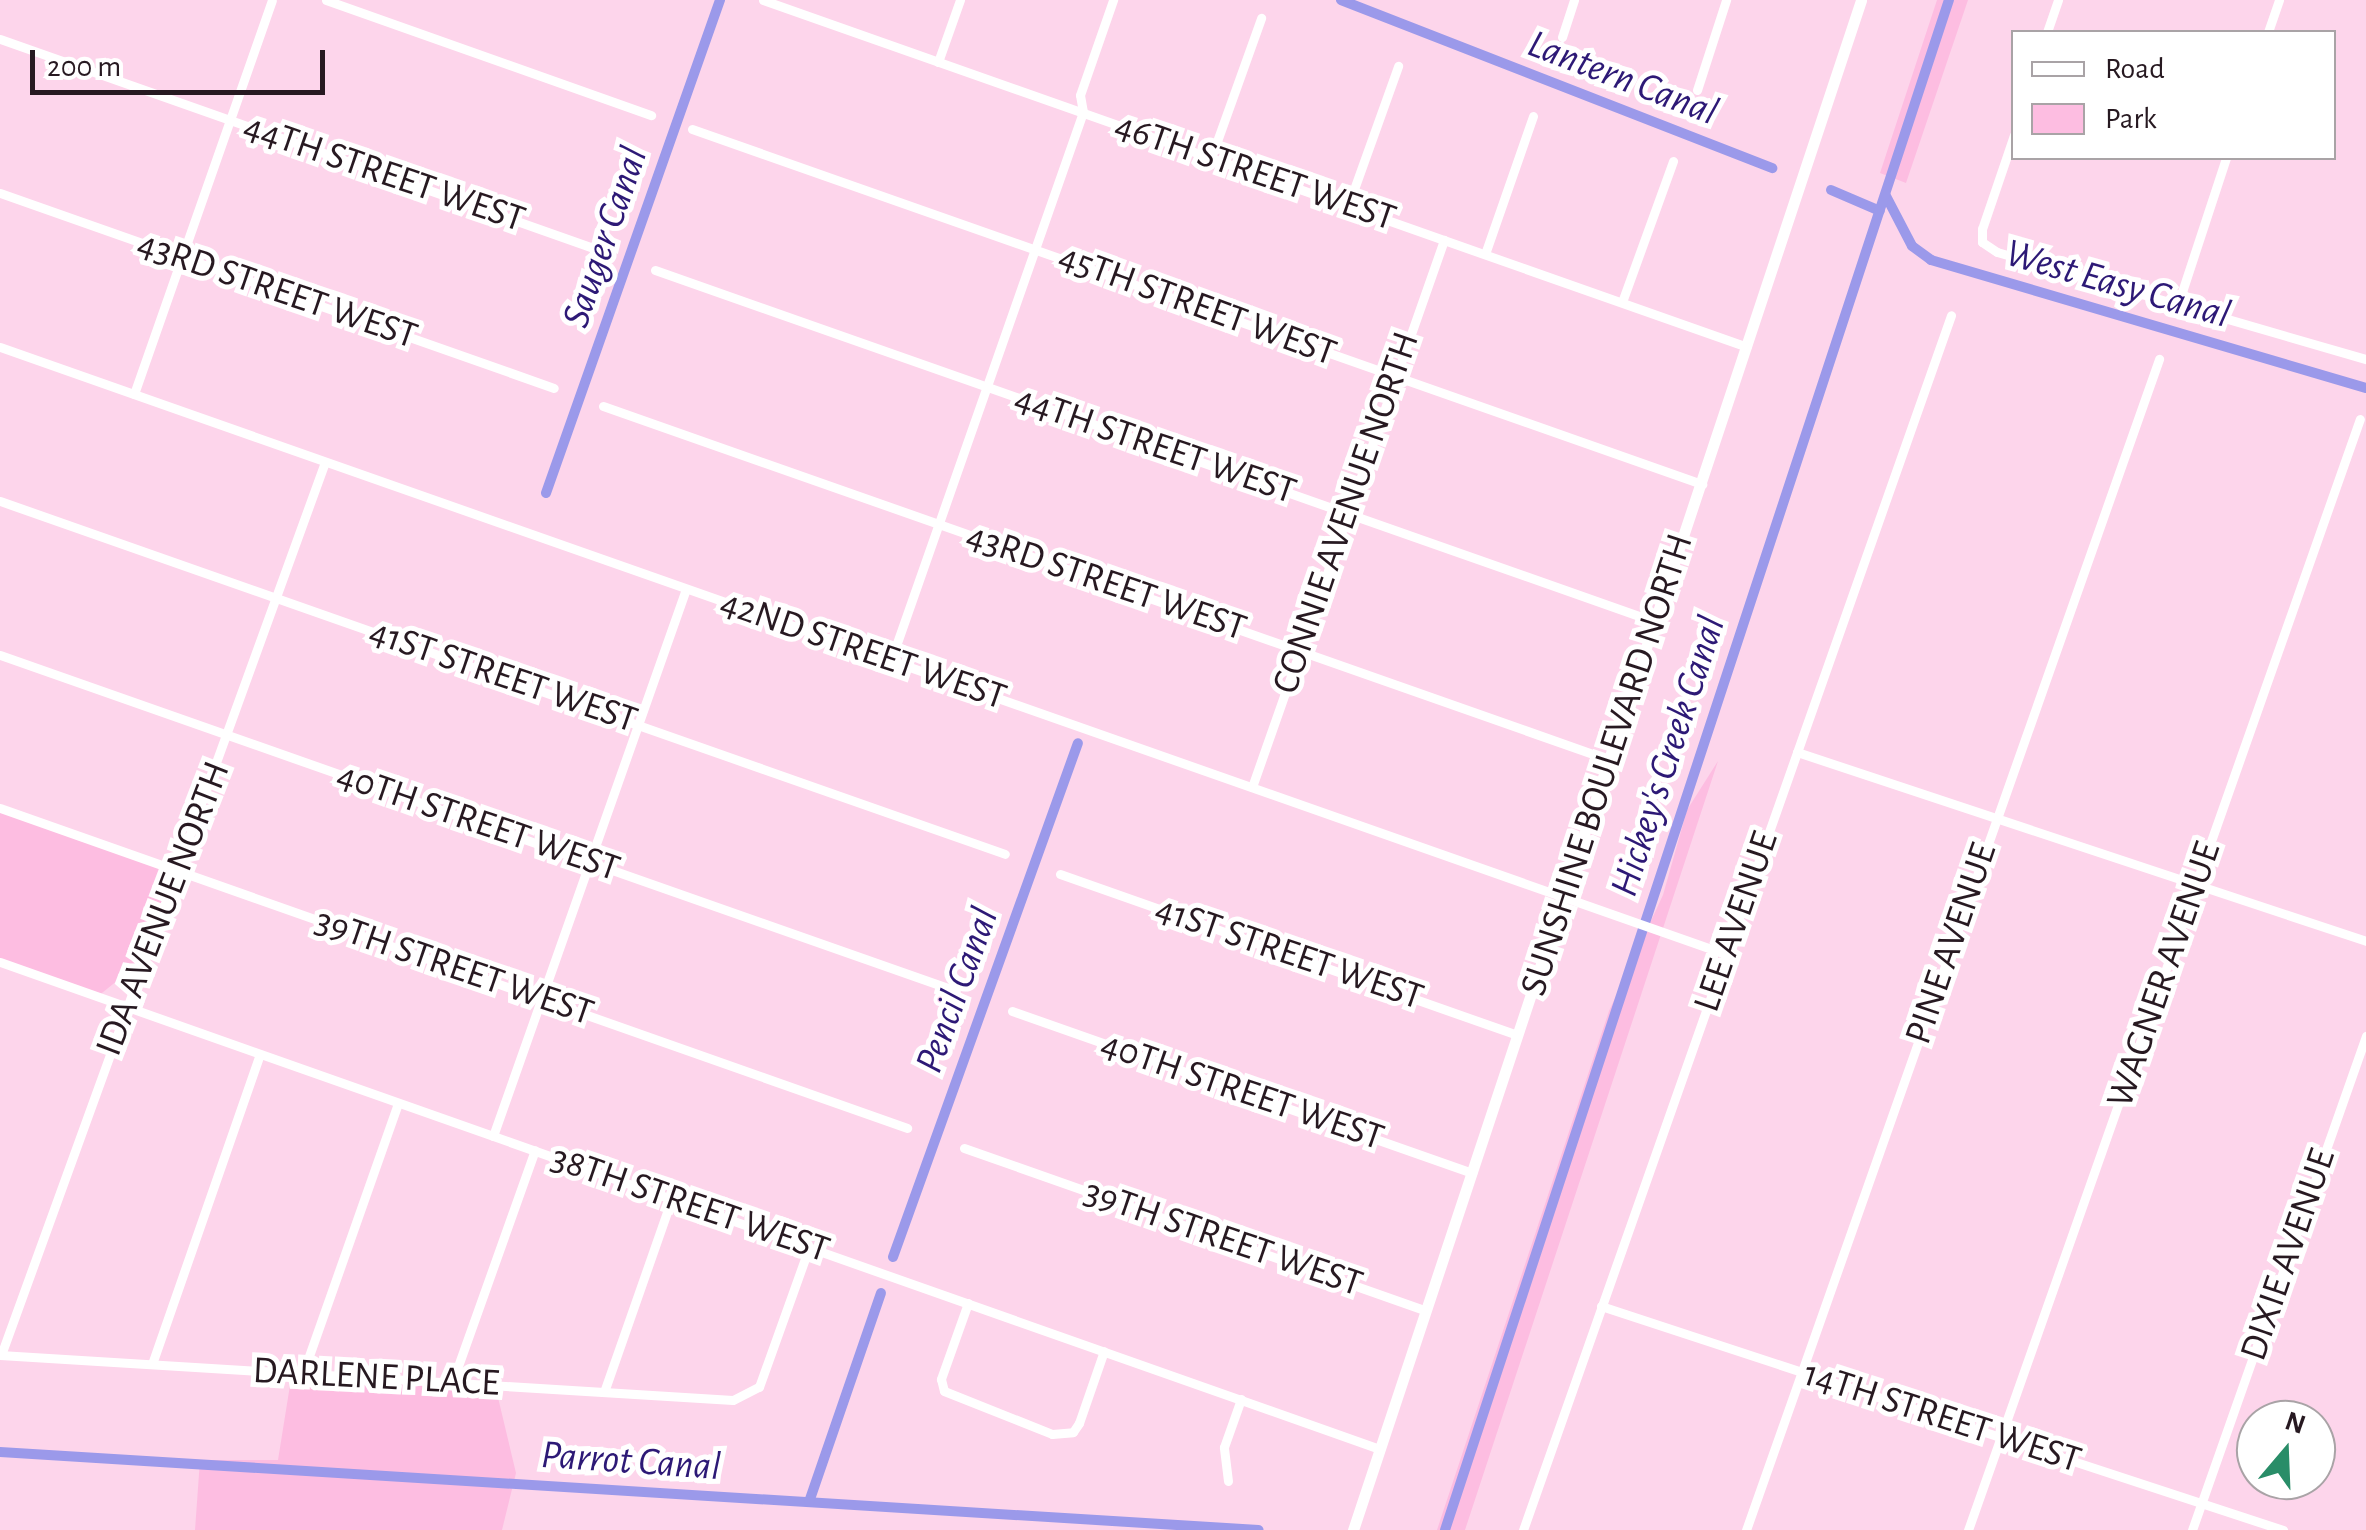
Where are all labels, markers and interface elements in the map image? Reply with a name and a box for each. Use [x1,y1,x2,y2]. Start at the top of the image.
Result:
water label: Lantern Canal [1521,20,1725,136]
scale bar [35,30,330,92]
legend [2011,30,2336,160]
text: 200 m [47,52,121,82]
text: Road [2105,54,2165,84]
street label: 46TH STREET WEST [1109,104,1401,242]
text: Park [2105,104,2157,134]
street label: 44TH STREET WEST [237,105,531,243]
water label: Sauger Canal [552,140,658,334]
street label: 43RD STREET WEST [131,222,423,360]
water label: West Easy Canal [2000,229,2236,339]
street label: 45TH STREET WEST [1052,235,1342,377]
street label: CONNIE AVENUE NORTH [1264,326,1430,700]
street label: 44TH STREET WEST [1008,377,1302,515]
street label: 43RD STREET WEST [960,514,1252,652]
street label: SUNSHINE BOULEVARD NORTH [1512,528,1704,1002]
street label: 42ND STREET WEST [714,581,1012,721]
street label: 41ST STREET WEST [363,610,643,744]
water label: Hickey's Creek Canal [1600,610,1736,902]
street label: 40TH STREET WEST [331,753,625,893]
street label: IDA AVENUE NORTH [87,755,241,1063]
street label: LEE AVENUE [1685,826,1789,1018]
street label: WAGNER AVENUE [2098,836,2232,1114]
street label: PINE AVENUE [1896,838,2008,1050]
street label: 41ST STREET WEST [1149,887,1429,1021]
street label: 39TH STREET WEST [309,899,599,1037]
water label: Pencil Canal [905,901,1009,1079]
street label: 40TH STREET WEST [1095,1022,1389,1162]
street label: 38TH STREET WEST [545,1136,835,1274]
street label: DIXIE AVENUE [2231,1143,2347,1367]
street label: 39TH STREET WEST [1078,1170,1368,1308]
street label: DARLENE PLACE [252,1349,500,1407]
street label: 14TH STREET WEST [1798,1352,2086,1484]
north arrow [2236,1400,2336,1500]
text: N [2281,1407,2309,1440]
water label: Parrot Canal [539,1431,723,1491]

